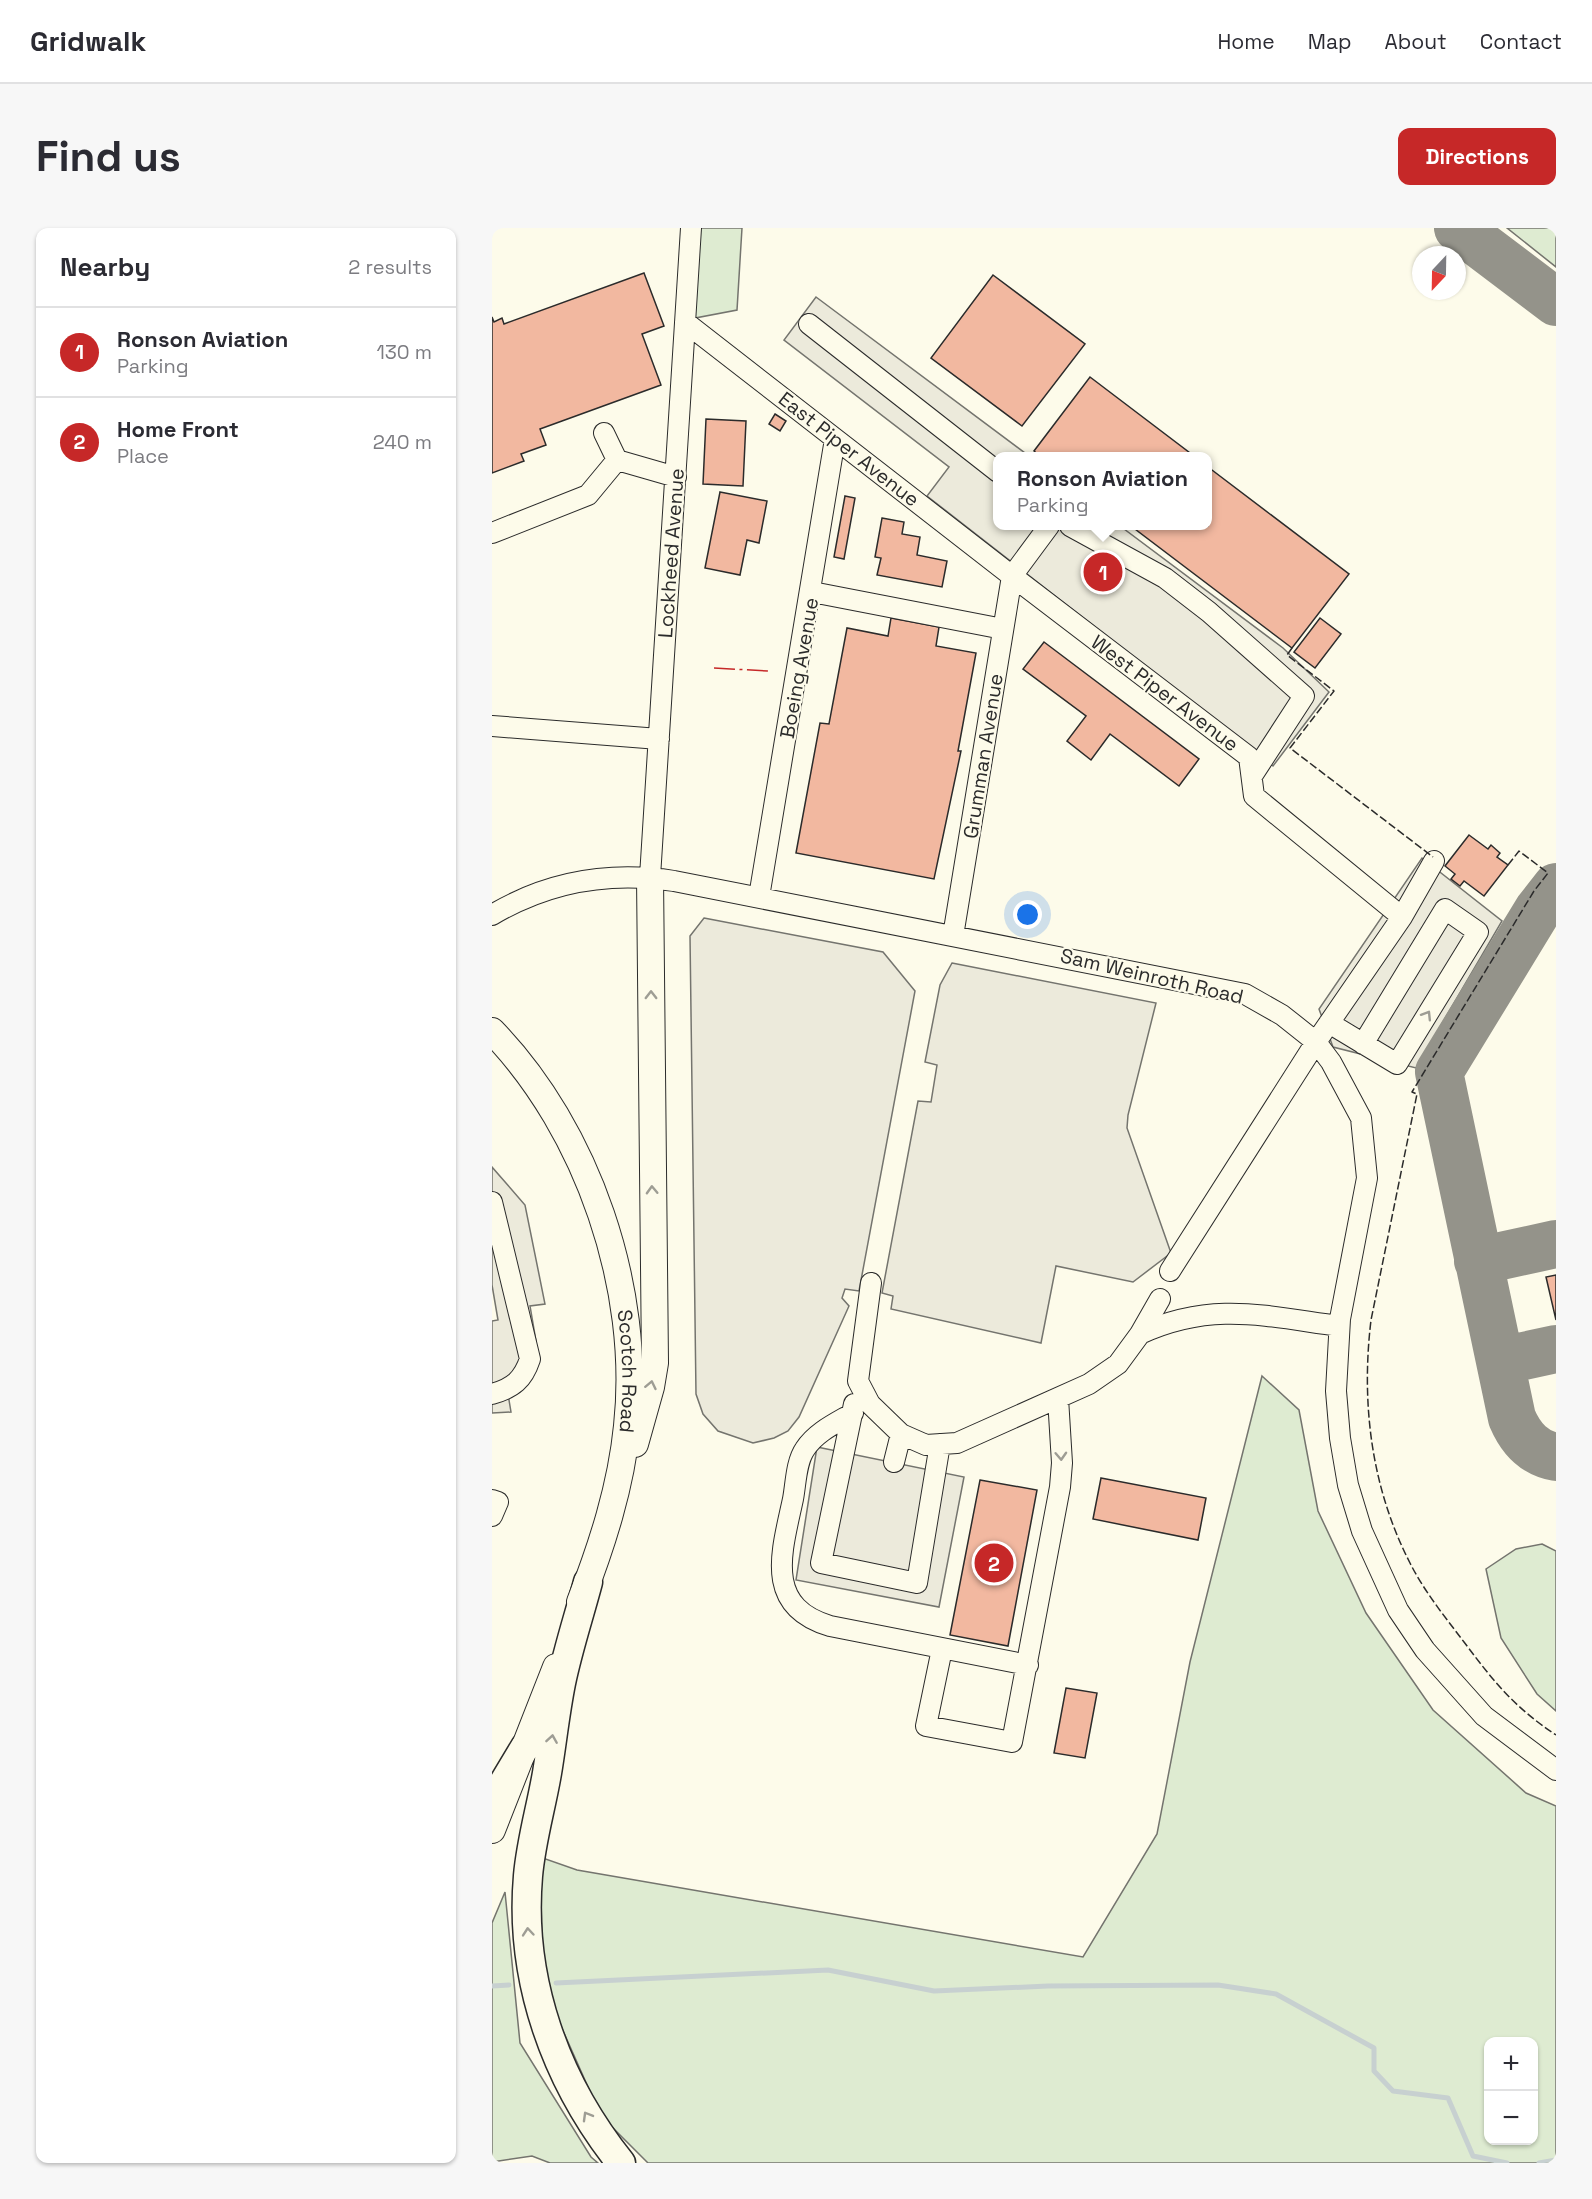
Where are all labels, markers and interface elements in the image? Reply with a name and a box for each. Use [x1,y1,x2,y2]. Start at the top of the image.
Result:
text: Gridwalk [30,23,146,59]
text: Home [1217,28,1275,55]
text: Map [1308,28,1352,55]
text: About [1385,28,1447,55]
text: Contact [1480,28,1562,55]
button: Directions [1398,128,1556,185]
text: Find us [36,130,181,183]
north arrow [1412,246,1466,300]
text: Nearby [60,250,150,284]
text: 2 results [348,254,432,280]
text: Ronson Aviation [117,325,288,353]
text: 1 [75,339,84,365]
text: 130 m [376,339,432,365]
text: Parking [117,353,189,379]
street label: East Piper Avenue [773,386,925,512]
text: Home Front [117,415,239,443]
text: 2 [74,429,85,455]
text: 240 m [373,429,432,455]
text: Place [117,443,169,469]
popup [993,452,1212,530]
text: Ronson Aviation [1017,464,1188,492]
street label: Lockheed Avenue [652,467,690,639]
text: Parking [1017,492,1088,518]
pin: 1 [1084,550,1122,594]
street label: Boeing Avenue [774,595,824,741]
street label: West Piper Avenue [1086,629,1244,757]
street label: Grumman Avenue [957,672,1009,840]
your location [1013,900,1042,929]
street label: Sam Weinroth Road [1058,942,1246,1010]
one-way arrow [645,991,657,1000]
one-way arrow [1420,1010,1431,1021]
one-way arrow [646,1186,659,1195]
street label: Scotch Road [611,1308,643,1434]
one-way arrow [644,1380,657,1390]
one-way arrow [1055,1452,1068,1461]
pin: 2 [974,1540,1014,1586]
one-way arrow [546,1734,558,1744]
one-way arrow [522,1927,535,1936]
map controls [1484,2037,1538,2145]
button: + [1484,2037,1538,2091]
button: − [1484,2091,1538,2145]
one-way arrow [582,2112,594,2122]

